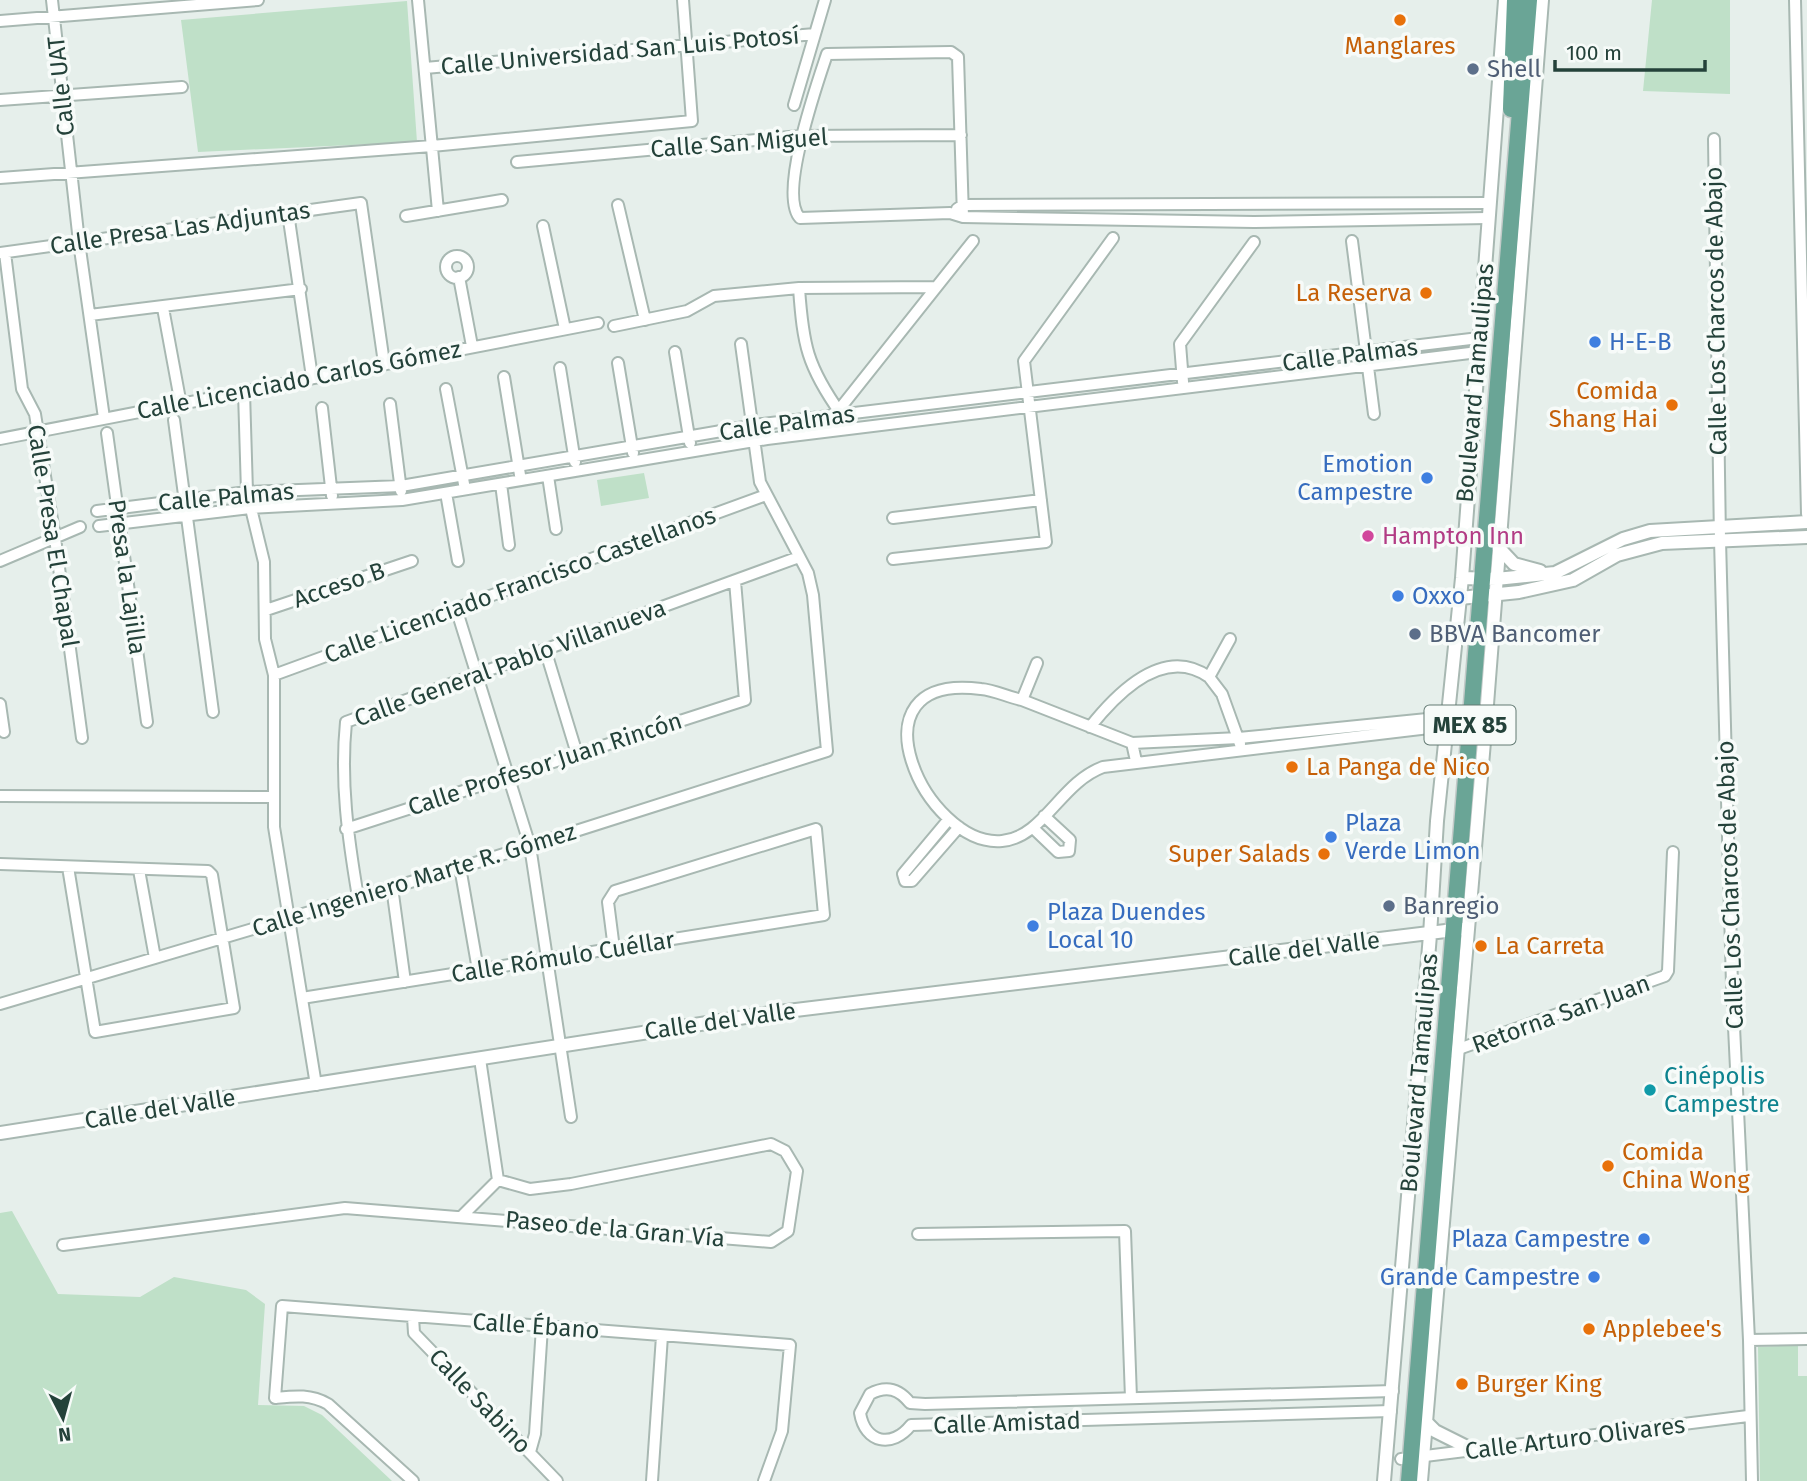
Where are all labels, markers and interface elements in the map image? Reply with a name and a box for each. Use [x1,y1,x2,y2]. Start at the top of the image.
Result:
marker: Manglares [1392,12,1408,28]
street label: Calle Universidad San Luis Potosí [440,21,801,81]
scale bar [1555,28,1706,72]
place label: Manglares [1344,32,1456,60]
street label: Calle UAT [42,34,80,137]
text: 100 m [1566,40,1622,66]
place label: Shell [1487,55,1541,83]
marker: Shell [1465,61,1481,77]
street label: Calle San Miguel [649,123,829,163]
street label: Calle Los Charcos de Abajo [1699,166,1733,456]
street label: Calle Presa Las Adjuntas [48,196,312,260]
street label: Boulevard Tamaulipas [1451,262,1499,504]
place label: La Reserva [1296,279,1412,307]
marker: La Reserva [1418,285,1434,301]
place label: H-E-B [1609,328,1672,356]
street label: Calle Palmas [1281,333,1419,377]
marker: H-E-B [1587,334,1603,350]
street label: Calle Licenciado Carlos Gómez [135,335,463,425]
place label: Comida Shang Hai [1549,377,1658,433]
marker: Comida Shang Hai [1664,397,1680,413]
street label: Calle Palmas [717,400,857,446]
street label: Calle Presa El Chapal [22,423,84,649]
place label: Emotion Campestre [1297,450,1413,506]
marker: Emotion Campestre [1419,470,1435,486]
street label: Calle Palmas [157,477,295,517]
street label: Presa la Lajilla [102,497,152,657]
street label: Calle Licenciado Francisco Castellanos [320,501,720,669]
place label: Hampton Inn [1382,522,1524,550]
marker: Hampton Inn [1360,528,1376,544]
street label: Acceso B [290,556,388,614]
place label: Oxxo [1412,582,1465,610]
marker: Oxxo [1390,588,1406,604]
street label: Calle General Pablo Villanueva [351,594,669,732]
place label: BBVA Bancomer [1429,620,1601,648]
marker: BBVA Bancomer [1407,626,1423,642]
street label: Calle Profesor Juan Rincón [405,706,685,822]
road number: MEX 85 [1424,706,1516,744]
street label: Calle Los Charcos de Abajo [1711,740,1749,1030]
place label: La Panga de Nico [1306,753,1490,781]
marker: La Panga de Nico [1284,759,1300,775]
place label: Plaza Verde Limon [1345,809,1481,865]
street label: Calle Ingeniero Marte R. Gómez [249,817,579,943]
marker: Plaza Verde Limon [1323,829,1339,845]
place label: Super Salads [1169,840,1310,868]
marker: Super Salads [1316,846,1332,862]
place label: Banregio [1403,892,1500,920]
place label: Plaza Duendes Local 10 [1047,898,1205,954]
marker: Banregio [1381,898,1397,914]
marker: Plaza Duendes Local 10 [1025,918,1041,934]
street label: Calle Rómulo Cuéllar [449,925,677,988]
street label: Calle del Valle [1227,926,1381,972]
place label: La Carreta [1495,932,1605,960]
marker: La Carreta [1473,938,1489,954]
street label: Boulevard Tamaulipas [1395,952,1443,1194]
street label: Retorna San Juan [1468,969,1654,1059]
street label: Calle del Valle [643,997,797,1045]
place label: Cinépolis Campestre [1664,1062,1780,1118]
marker: Cinépolis Campestre [1642,1082,1658,1098]
street label: Calle del Valle [83,1083,237,1135]
place label: Comida China Wong [1622,1138,1750,1194]
marker: Comida China Wong [1600,1158,1616,1174]
street label: Paseo de la Gran Vía [504,1205,726,1253]
place label: Plaza Campestre [1451,1225,1630,1253]
marker: Plaza Campestre [1636,1231,1652,1247]
place label: Grande Campestre [1380,1263,1580,1291]
marker: Grande Campestre [1586,1269,1602,1285]
street label: Calle Ébano [471,1307,601,1344]
place label: Applebee's [1603,1315,1722,1343]
marker: Applebee's [1581,1321,1597,1337]
street label: Calle Sabino [423,1343,537,1459]
place label: Burger King [1476,1370,1602,1398]
marker: Burger King [1454,1376,1470,1392]
north arrow [28,1383,98,1453]
street label: Calle Amistad [933,1406,1081,1440]
street label: Calle Arturo Olivares [1463,1411,1687,1465]
text: N [57,1422,72,1447]

